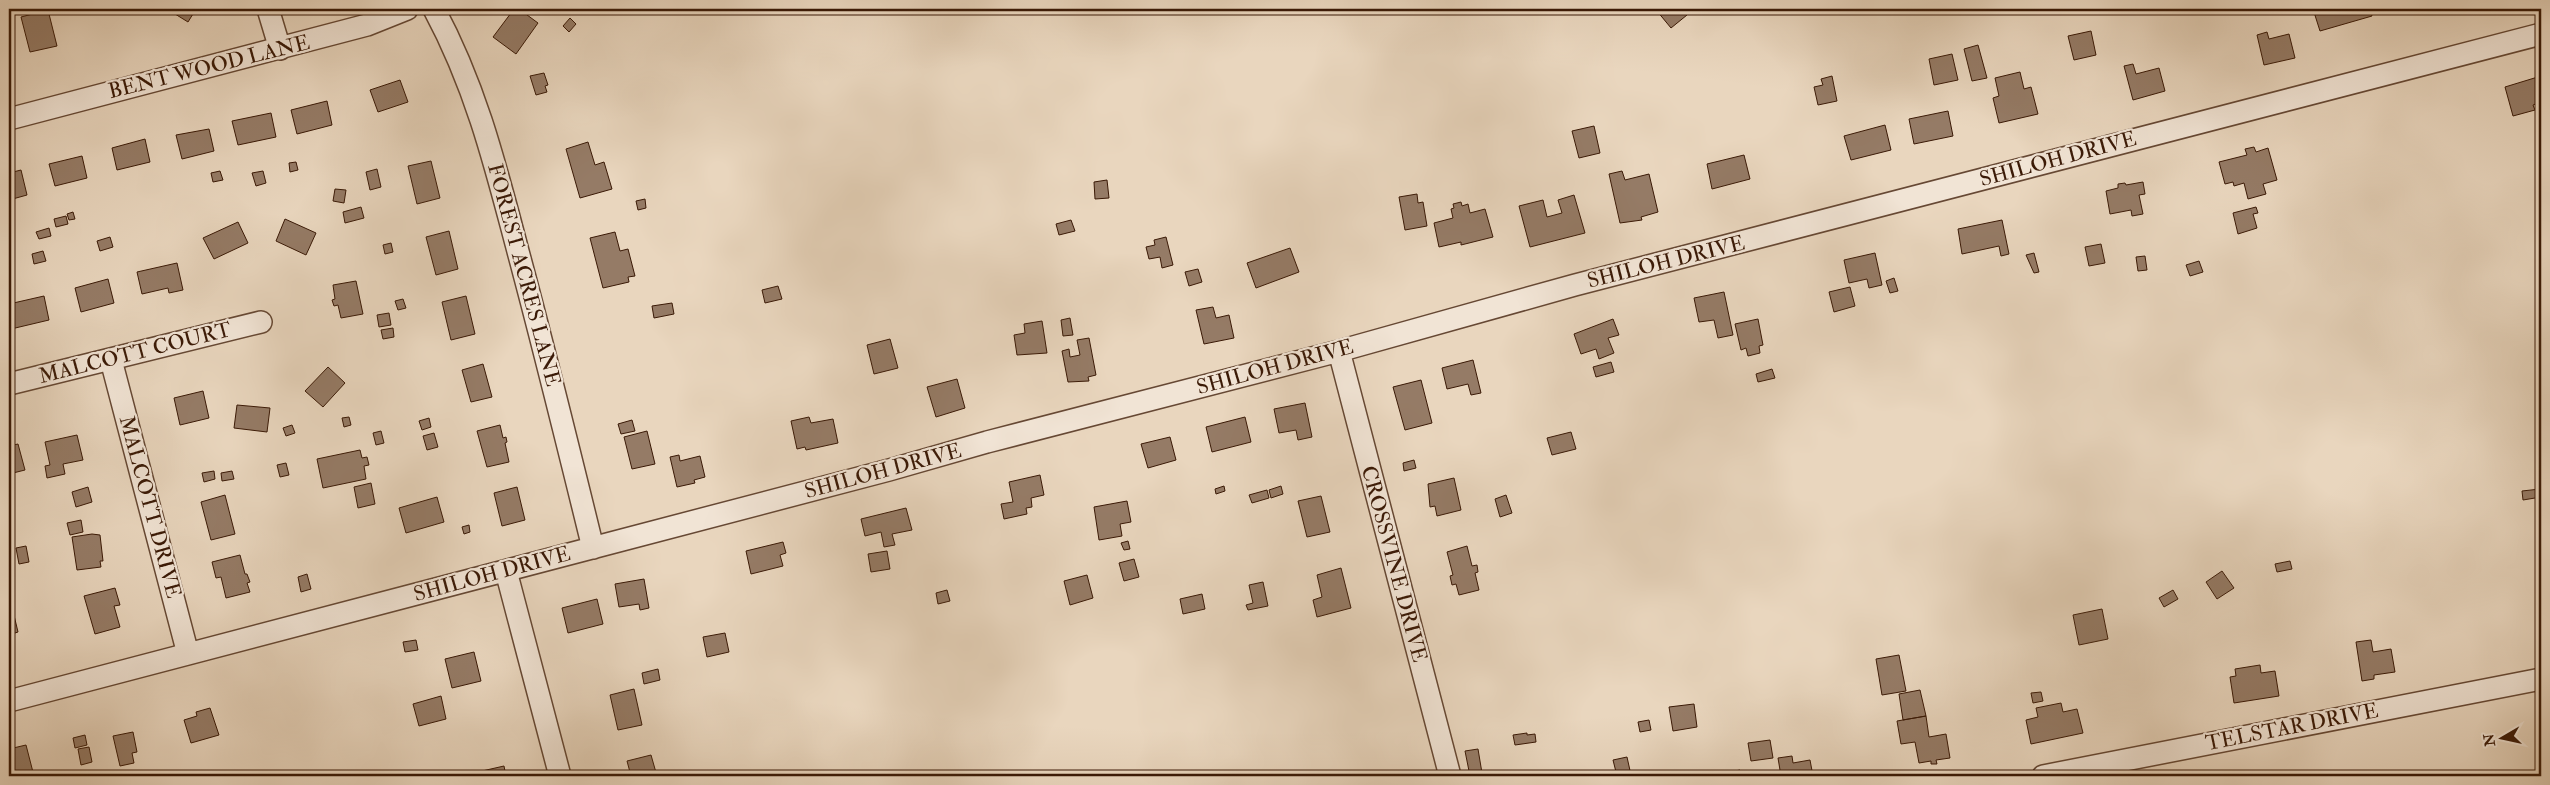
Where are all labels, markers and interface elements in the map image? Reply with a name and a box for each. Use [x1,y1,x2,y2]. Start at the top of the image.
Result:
street label: BENT WOOD LANE [105,29,313,105]
street label: SHILOH DRIVE [1977,125,2139,193]
street label: FOREST ACRES LANE [481,161,567,389]
street label: SHILOH DRIVE [1584,229,1748,295]
street label: MALCOTT COURT [36,316,234,390]
street label: SHILOH DRIVE [1194,333,1356,401]
street label: MALCOTT DRIVE [113,413,187,601]
street label: SHILOH DRIVE [802,437,964,505]
street label: CROSSVINE DRIVE [1355,463,1433,665]
street label: SHILOH DRIVE [411,540,573,608]
street label: TELSTAR DRIVE [2203,697,2381,757]
north arrow [2478,712,2528,762]
text: N [2480,732,2499,748]

